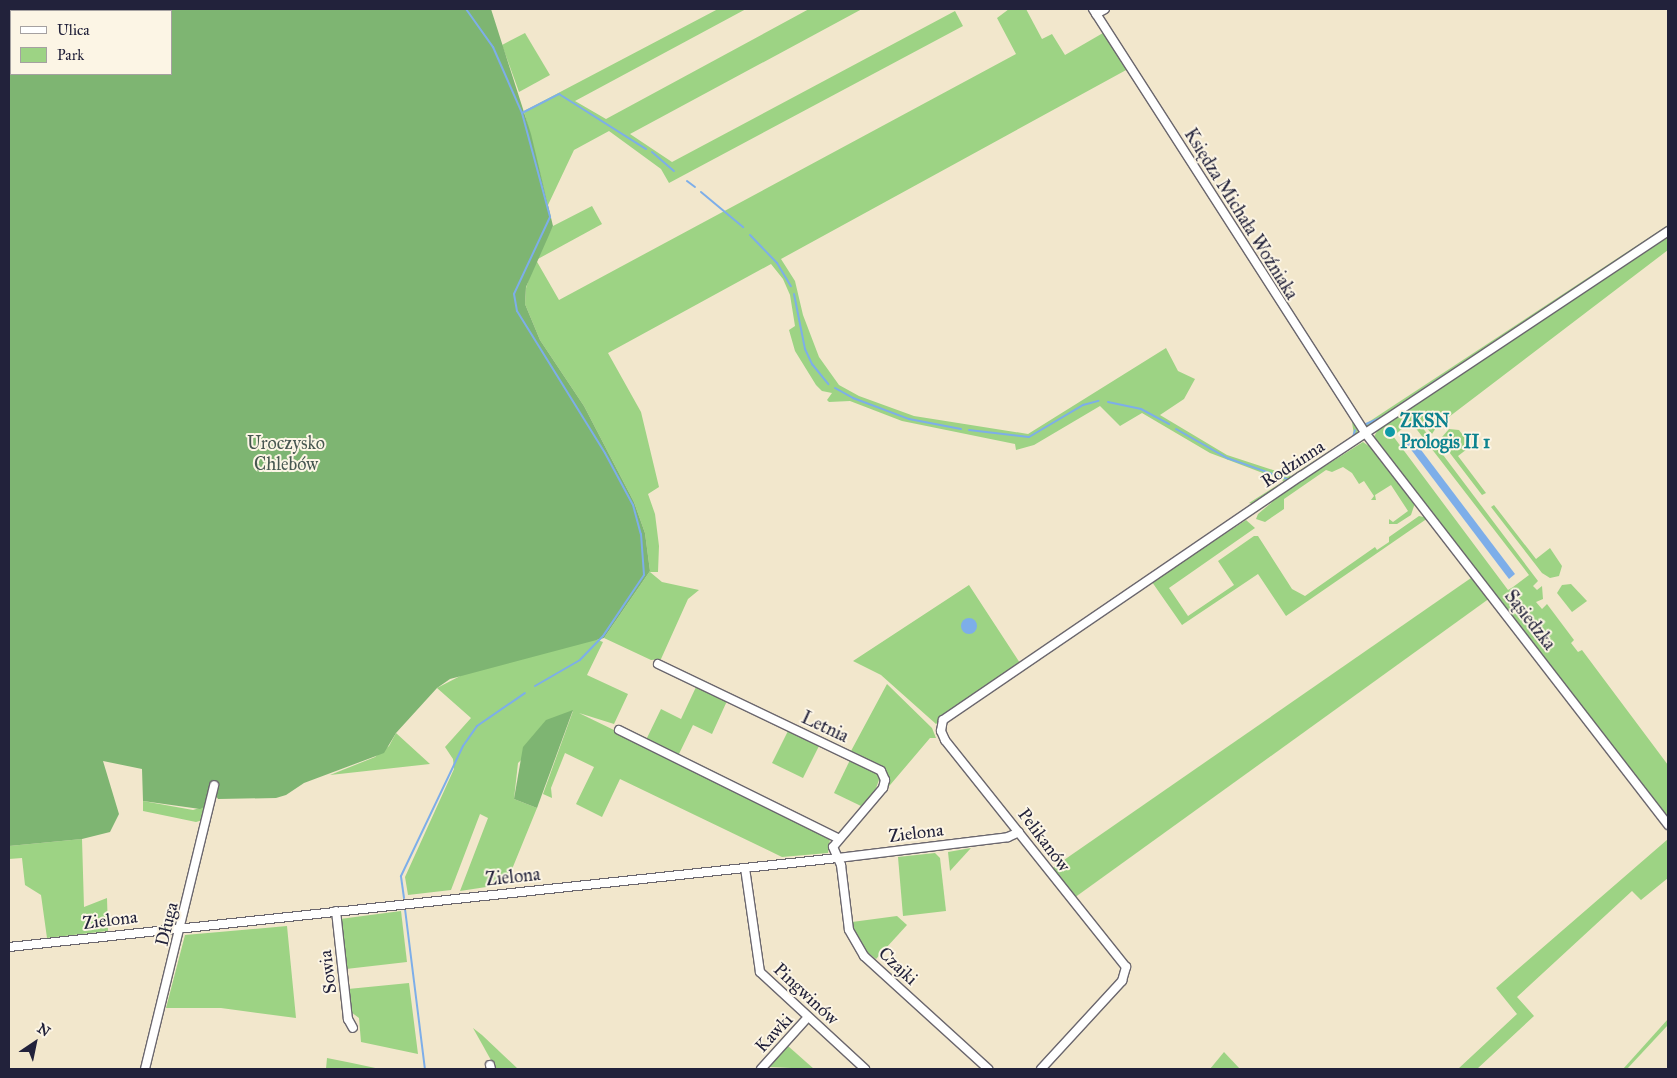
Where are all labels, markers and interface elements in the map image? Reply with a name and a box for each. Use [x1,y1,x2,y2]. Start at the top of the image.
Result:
legend [10,10,172,75]
text: Ulica [57,21,90,39]
text: Park [57,46,84,64]
street label: Księdza Michała Woźniaka [1179,124,1303,304]
place label: ZKSN Prologis II 1 [1400,411,1490,454]
marker: ZKSN Prologis II 1 [1384,426,1396,438]
park label: Uroczysko Chlebów [247,433,325,476]
street label: Rodzinna [1257,436,1329,492]
street label: Sąsiedzka [1500,586,1560,654]
street label: Letnia [798,707,852,747]
street label: Pelikanów [1013,804,1075,876]
street label: Zielona [887,819,945,847]
street label: Zielona [485,863,541,891]
street label: Długa [151,900,183,948]
street label: Zielona [81,906,139,934]
street label: Czajki [874,942,922,990]
street label: Sowia [315,949,341,995]
street label: Pingwinów [769,958,843,1030]
street label: Kawki [751,1009,797,1057]
north arrow [10,1018,60,1068]
text: N [34,1020,53,1041]

